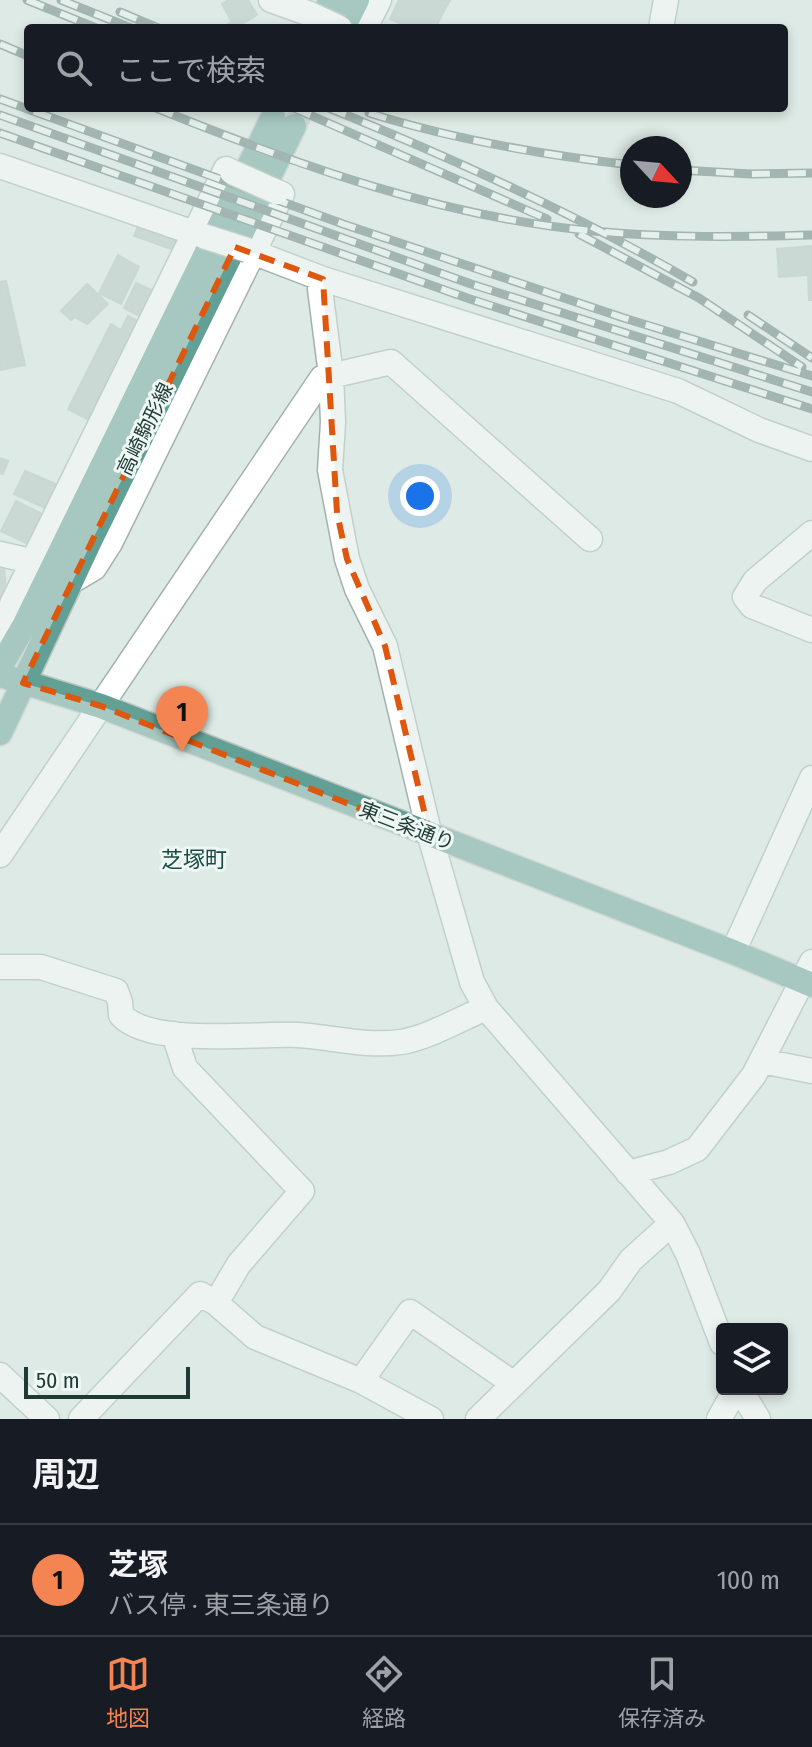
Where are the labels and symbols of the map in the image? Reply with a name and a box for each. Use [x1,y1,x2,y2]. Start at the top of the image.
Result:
north arrow [620,136,692,208]
street label: 高崎駒形線 [112,379,178,479]
your location [400,476,440,516]
pin: 1 [156,686,208,752]
street label: 東三条通り [356,797,458,855]
district label: 芝塚町 [161,846,227,873]
scale bar [24,1363,190,1399]

